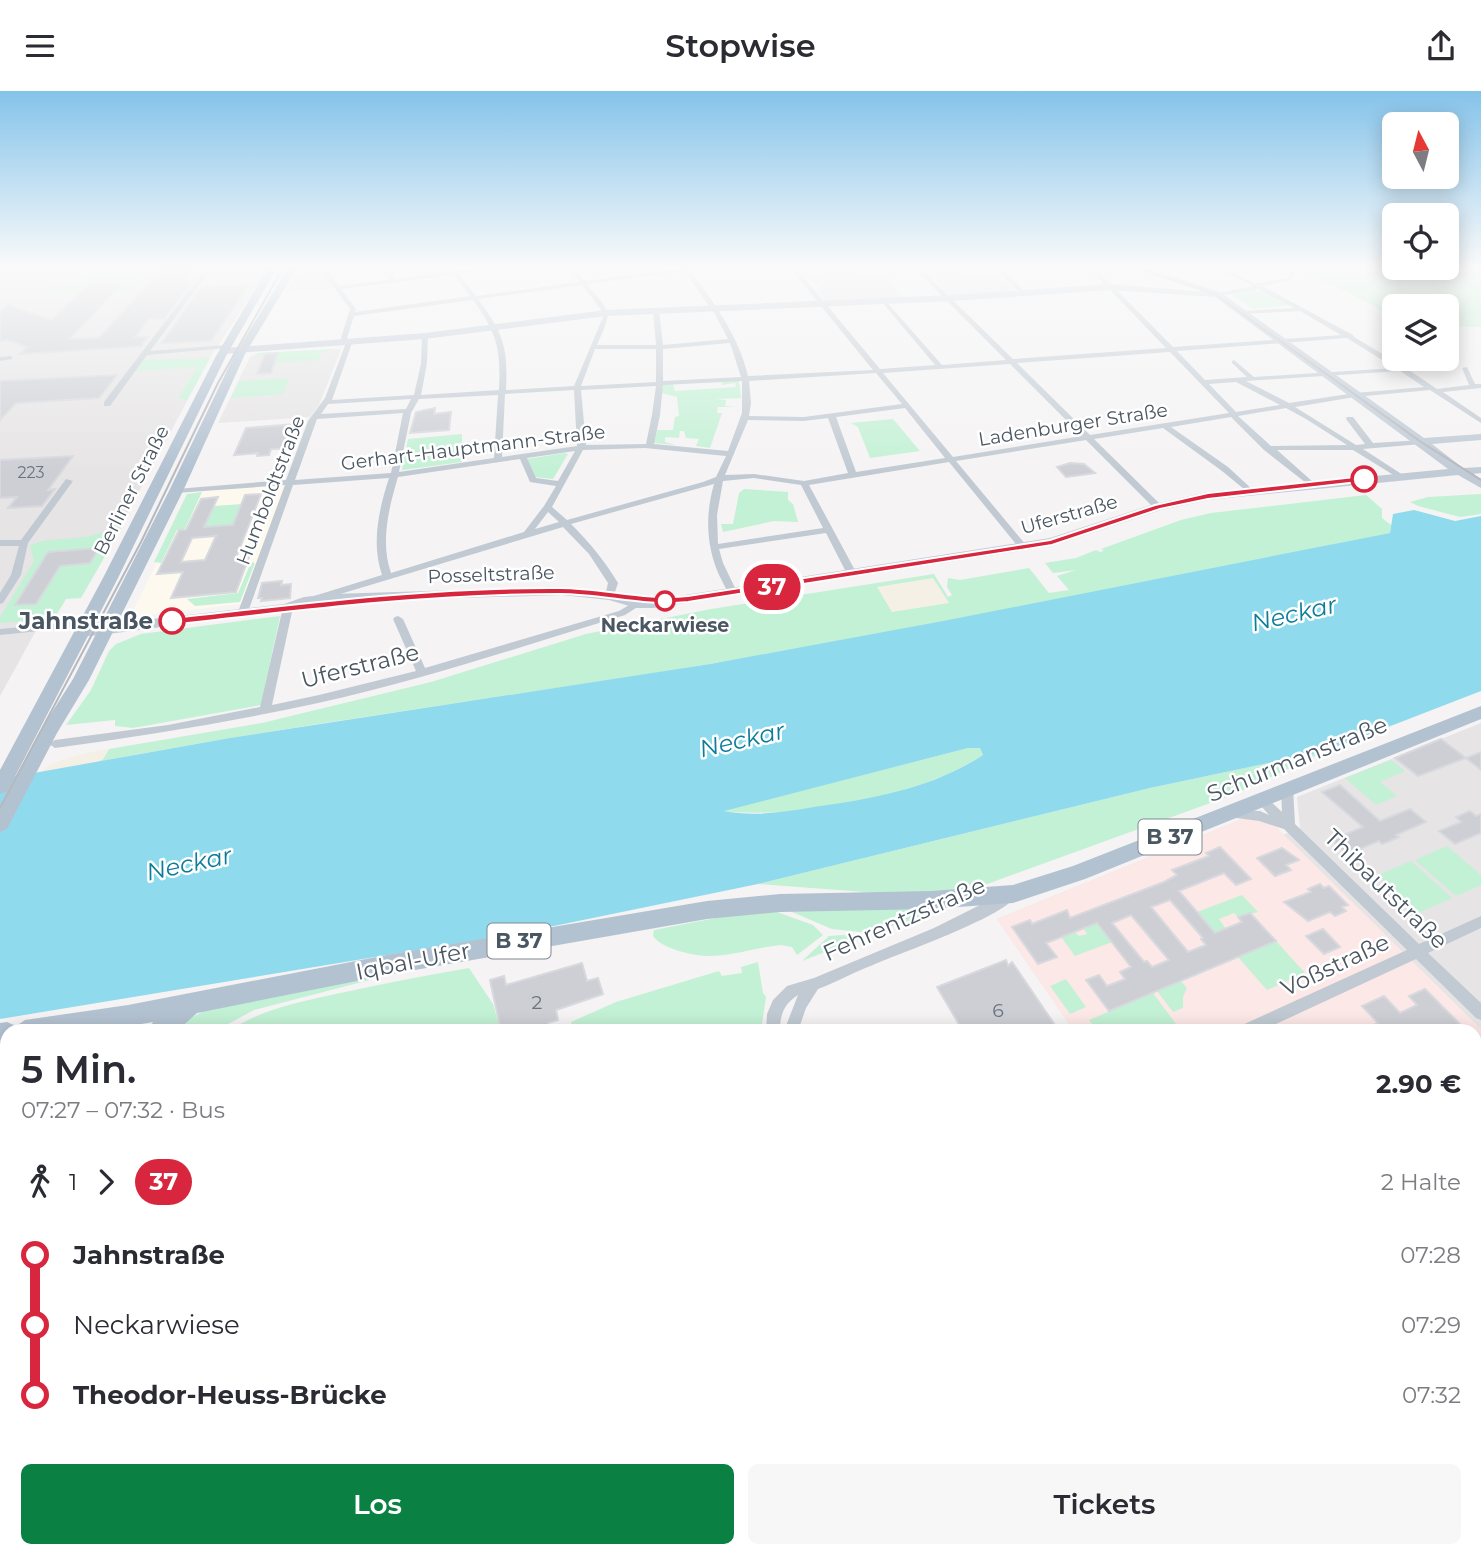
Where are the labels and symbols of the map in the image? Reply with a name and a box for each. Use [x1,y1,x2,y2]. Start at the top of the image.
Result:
north arrow [1382,112,1460,189]
street label: Ladenburger Straße [977,398,1169,451]
street label: Humboldtstraße [231,412,310,568]
street label: Gerhart-Hauptmann-Straße [340,420,606,475]
street label: Berliner Straße [89,422,174,559]
house number: 223 [17,463,45,482]
unlabelled marker [1351,466,1377,492]
street label: Uferstraße [1018,490,1120,539]
street label: Posseltstraße [427,561,555,588]
line badge: 37 [740,564,804,610]
water label: Neckar [1248,589,1341,637]
marker: Neckarwiese [655,591,675,611]
place label: Jahnstraße [18,607,153,635]
marker: Jahnstraße [159,608,185,634]
place label: Neckarwiese [601,614,729,637]
street label: Uferstraße [298,638,422,694]
street label: Schurmanstraße [1203,710,1391,808]
water label: Neckar [696,715,789,763]
road number: B 37 [1138,819,1202,855]
street label: Thibautstraße [1319,823,1453,955]
water label: Neckar [143,840,236,887]
street label: Fehrentzstraße [818,871,990,967]
road number: B 37 [488,923,550,959]
street label: Voßstraße [1276,928,1394,1002]
street label: Iqbal-Ufer [354,936,472,986]
house number: 2 [532,991,543,1014]
house number: 6 [992,999,1004,1022]

